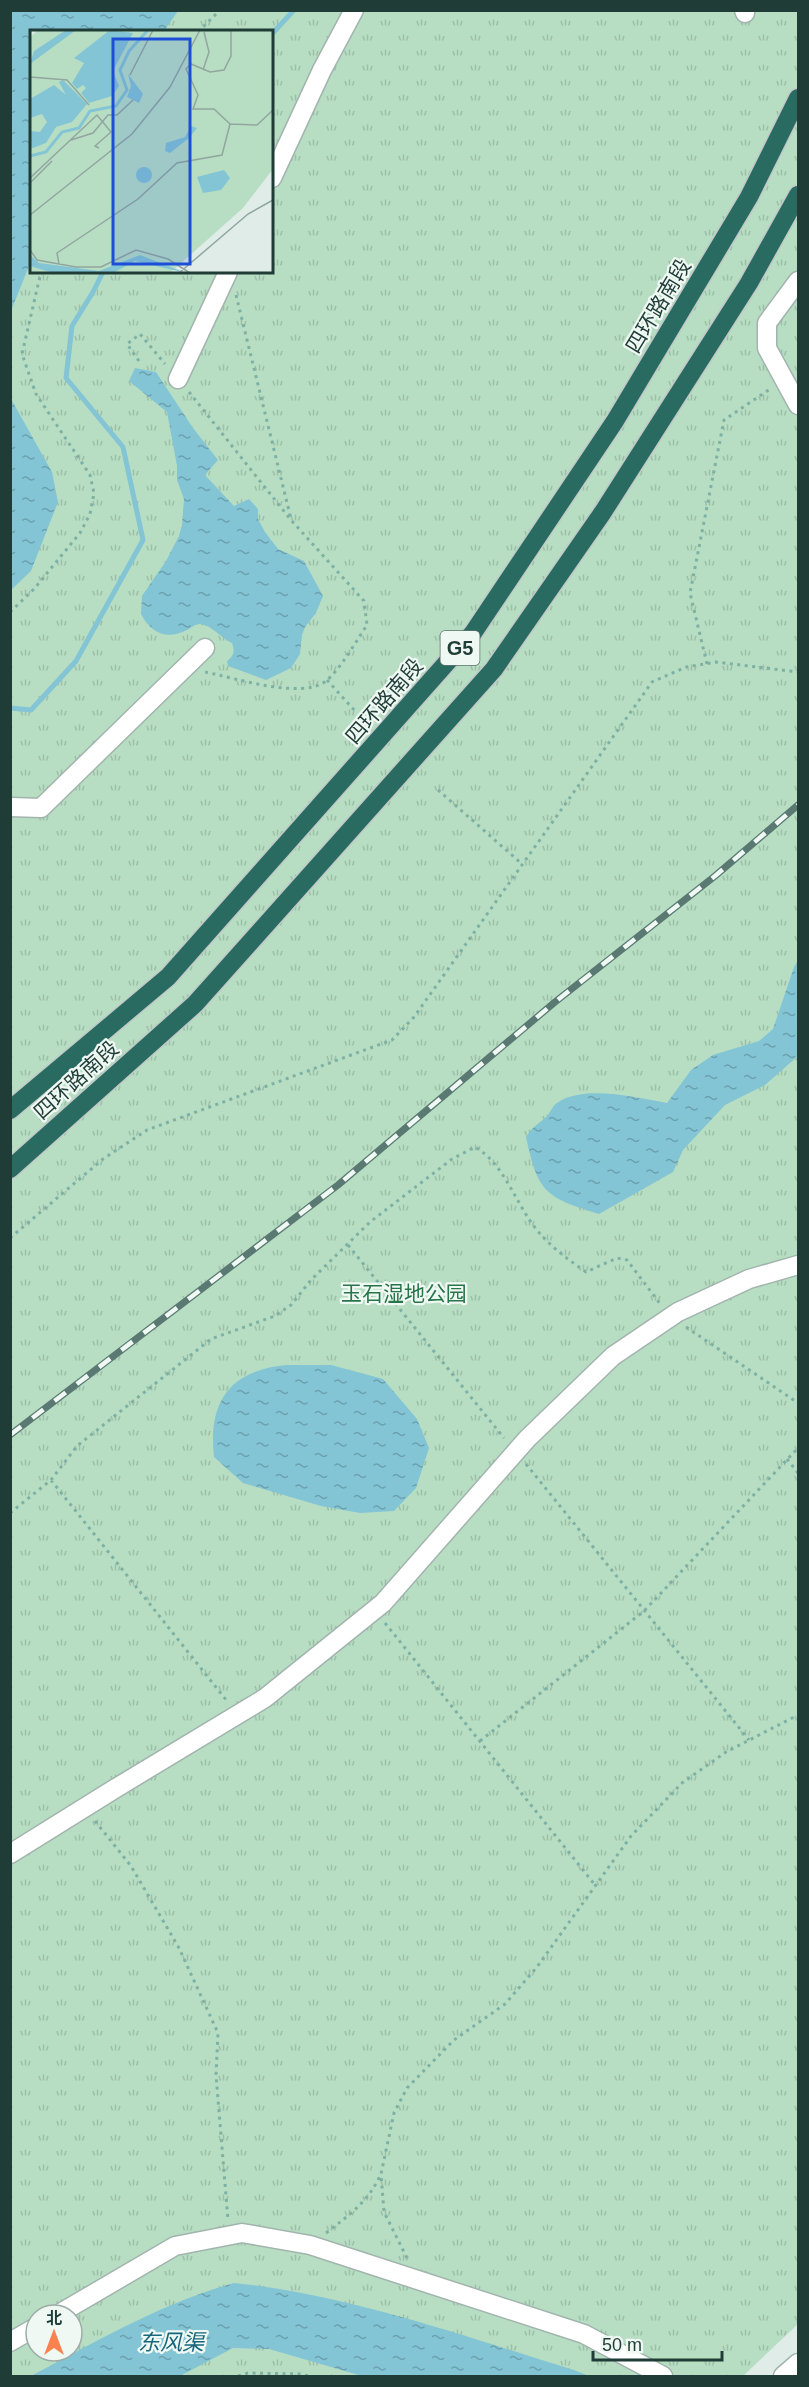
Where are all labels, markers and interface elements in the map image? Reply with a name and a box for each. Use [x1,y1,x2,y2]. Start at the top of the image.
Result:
inset map [30,30,273,273]
street label: 四环路南段 [621,255,695,357]
road number: G5 [440,631,480,665]
street label: 四环路南段 [341,654,427,748]
street label: 四环路南段 [29,1036,123,1124]
park label: 玉石湿地公园 [341,1282,467,1305]
north arrow [24,2303,84,2363]
text: 北 [46,2310,62,2327]
scale bar [593,2324,722,2362]
water label: 东风渠 [138,2330,207,2355]
text: 50 m [602,2335,642,2355]

